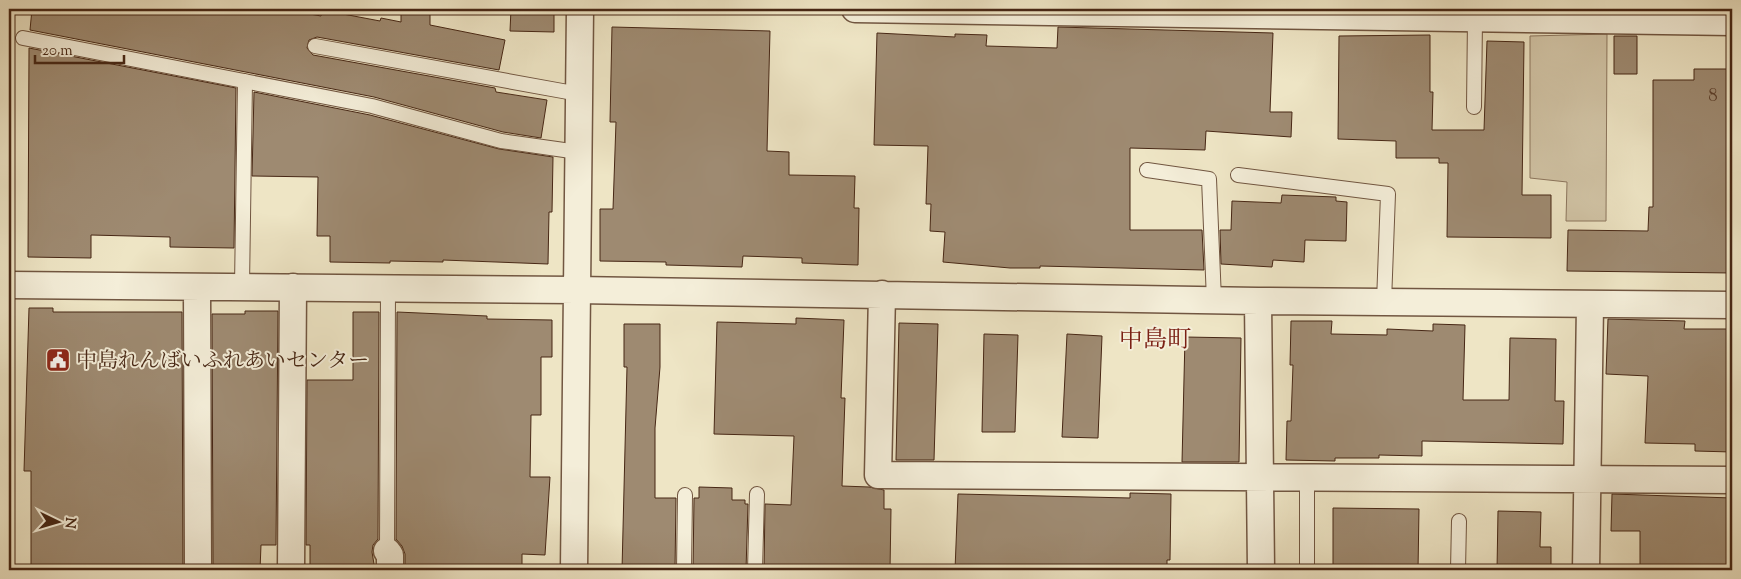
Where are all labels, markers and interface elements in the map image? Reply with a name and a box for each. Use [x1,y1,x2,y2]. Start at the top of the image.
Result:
scale bar [35,32,124,64]
text: 20 m [42,41,73,62]
house number: 8 [1708,83,1718,110]
district label: 中島町 [1119,324,1191,358]
public building icon: 中島れんばいふれあいセンター [45,347,71,373]
place label: 中島れんばいふれあいセンター [76,347,369,377]
north arrow [32,496,82,546]
text: N [59,517,79,529]

